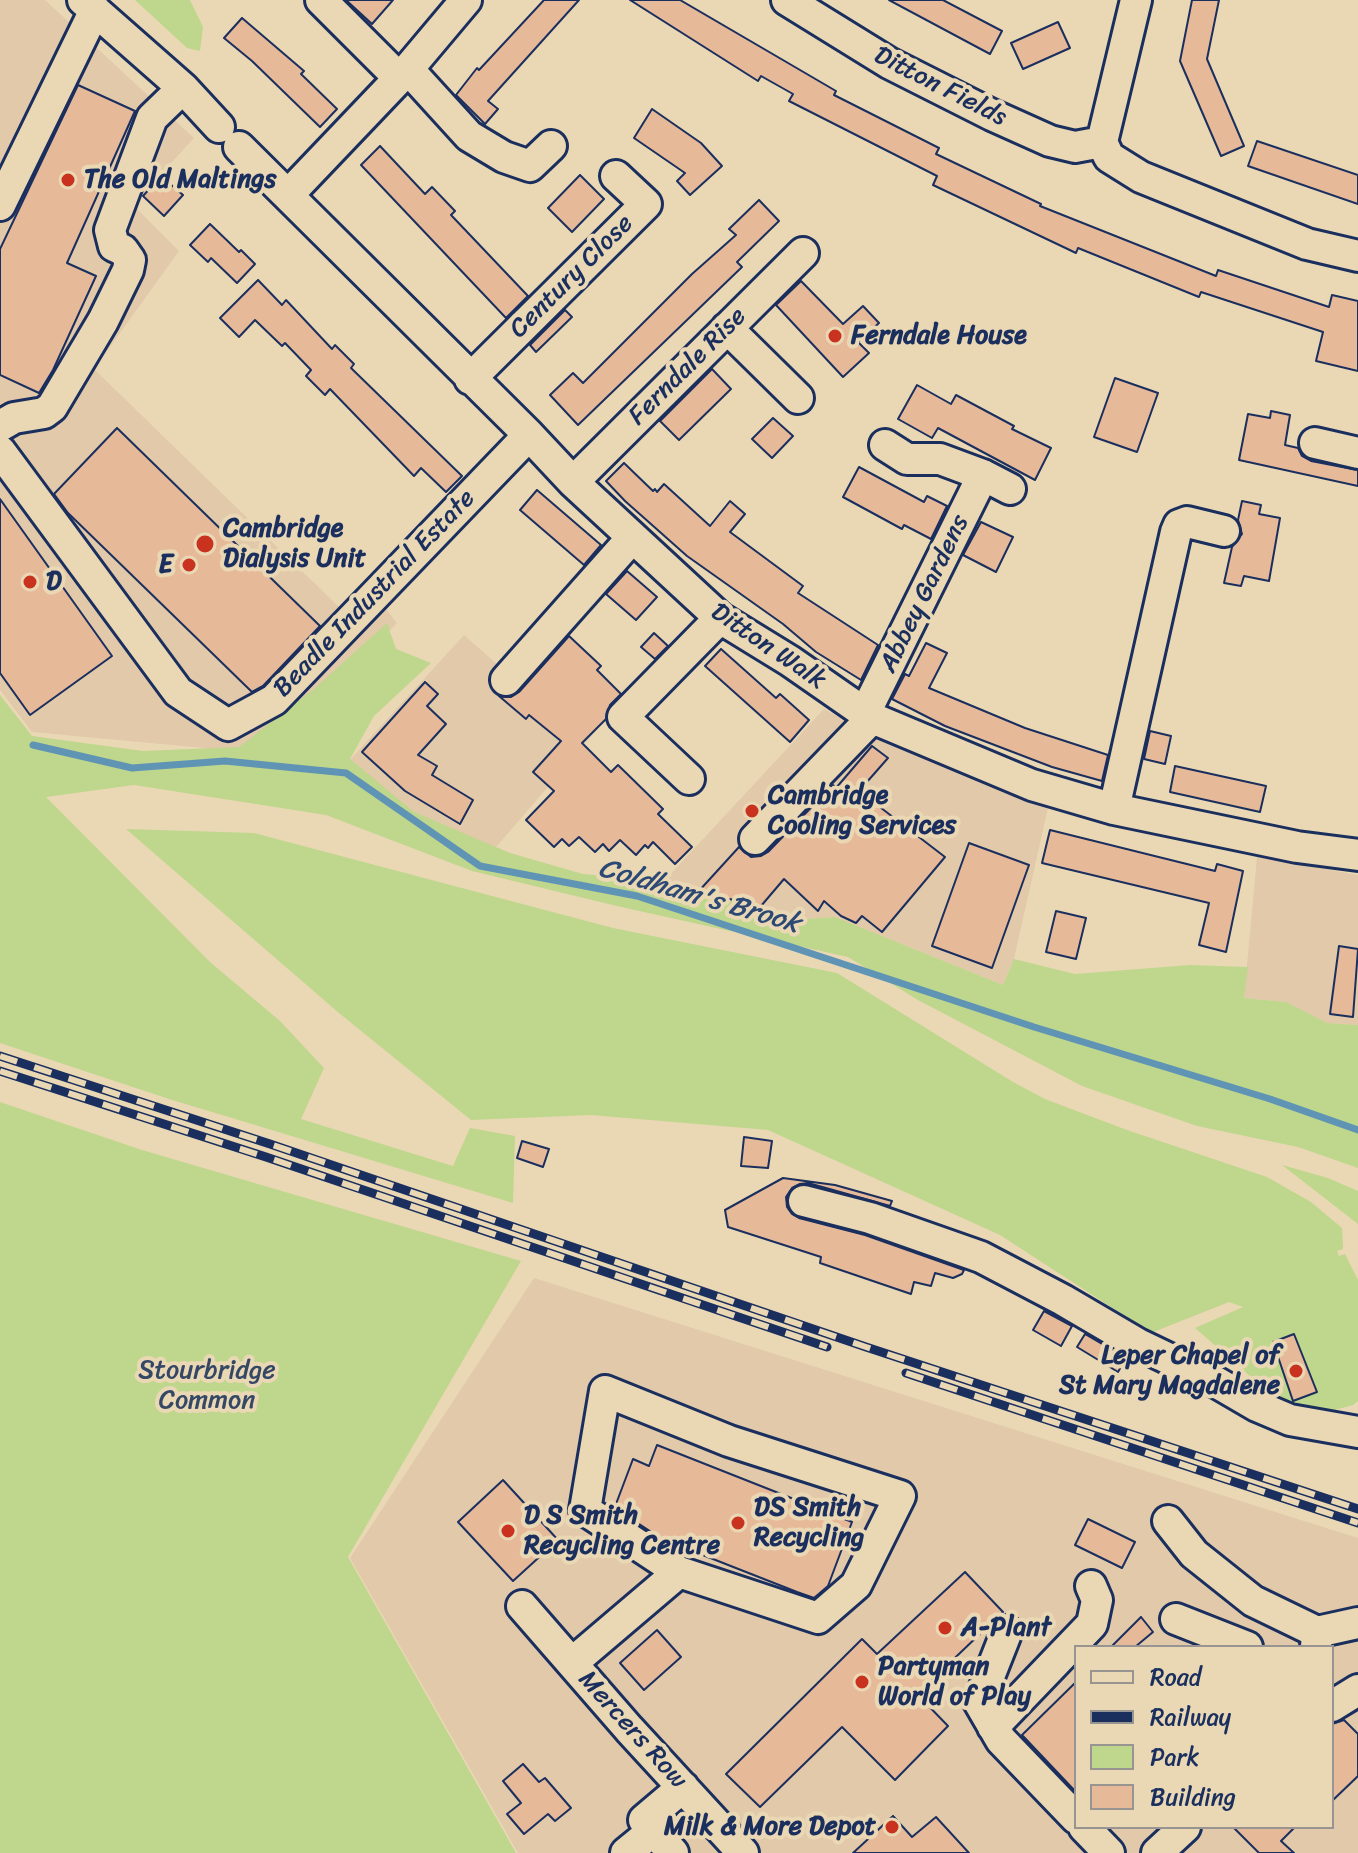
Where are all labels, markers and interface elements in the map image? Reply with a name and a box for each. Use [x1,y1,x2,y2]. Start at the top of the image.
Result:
street label: Ditton Fields [868,40,1012,134]
place label: The Old Maltings [84,164,276,196]
marker: The Old Maltings [59,171,77,189]
street label: Century Close [504,209,640,345]
street label: Ferndale Rise [623,302,753,432]
place label: Ferndale House [851,320,1027,352]
marker: Ferndale House [826,327,844,345]
street label: Beadle Industrial Estate [268,484,482,704]
street label: Abbey Gardens [873,510,977,678]
place label: Cambridge Dialysis Unit [223,513,366,574]
marker: Cambridge Dialysis Unit [194,533,216,555]
place label: E [159,549,173,581]
marker: E [180,556,198,574]
place label: D [46,566,62,598]
marker: D [21,573,39,591]
street label: Ditton Walk [704,597,832,697]
place label: Cambridge Cooling Services [768,780,956,842]
marker: Cambridge Cooling Services [743,802,761,820]
water label: Coldham's Brook [595,852,803,942]
place label: Leper Chapel of St Mary Magdalene [1059,1340,1280,1402]
park label: Stourbridge Common [138,1355,276,1416]
marker: Leper Chapel of St Mary Magdalene [1287,1362,1305,1380]
place label: DS Smith Recycling [754,1492,864,1554]
place label: D S Smith Recycling Centre [524,1500,720,1562]
marker: DS Smith Recycling [729,1514,747,1532]
marker: D S Smith Recycling Centre [499,1522,517,1540]
place label: A-Plant [961,1612,1051,1644]
marker: A-Plant [936,1619,954,1637]
legend [1074,1645,1334,1829]
place label: Partyman World of Play [878,1651,1031,1712]
text: Road [1150,1656,1201,1698]
street label: Mercers Row [571,1665,693,1795]
marker: Partyman World of Play [853,1673,871,1691]
text: Railway [1150,1696,1231,1738]
text: Park [1150,1736,1199,1778]
text: Building [1150,1776,1236,1818]
place label: Milk & More Depot [664,1811,876,1843]
marker: Milk & More Depot [883,1818,901,1836]

